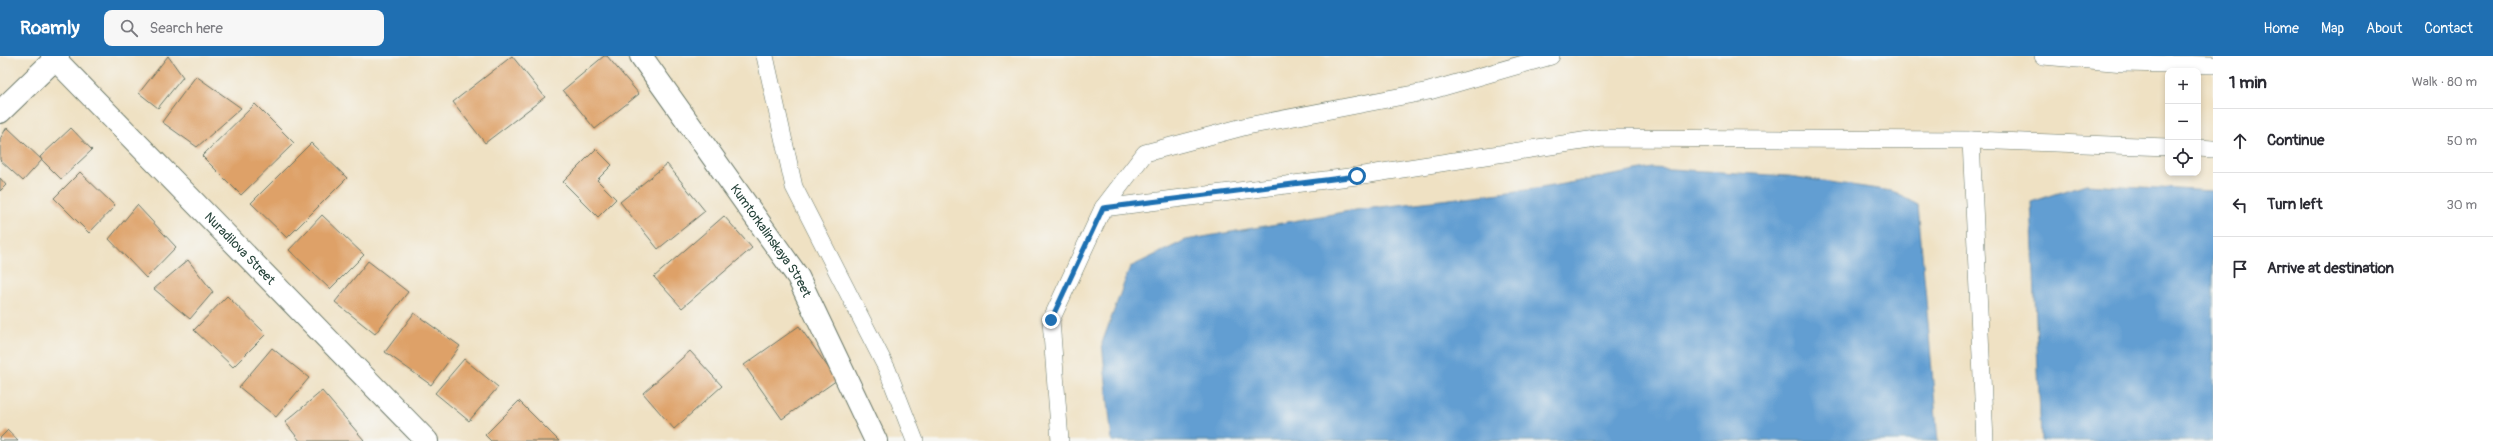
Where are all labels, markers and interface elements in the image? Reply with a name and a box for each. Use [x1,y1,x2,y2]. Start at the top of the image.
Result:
search box [104,10,384,46]
text: Roamly [20,16,80,40]
icon: search [118,17,140,39]
text: Search here [150,19,223,38]
text: Home [2264,20,2299,37]
text: Map [2321,20,2344,37]
text: About [2366,20,2402,37]
text: Contact [2424,20,2473,37]
map controls [2165,68,2201,176]
button: + [2165,68,2201,104]
text: 1 min [2229,72,2267,93]
text: Walk · 80 m [2412,74,2477,90]
button: − [2165,104,2201,140]
icon: ahead [2229,130,2251,152]
text: Continue [2267,131,2325,150]
text: 50 m [2447,133,2477,149]
button: locate [2165,140,2201,176]
route start [1348,167,1366,185]
street label: Kumtorkalinskaya Street [727,181,815,301]
icon: left [2229,194,2251,216]
text: Turn left [2267,195,2323,214]
text: 30 m [2447,197,2477,213]
street label: Nuradilova Street [201,209,279,289]
icon: arrive [2229,258,2251,280]
text: Arrive at destination [2267,259,2394,278]
route end [1042,311,1060,329]

